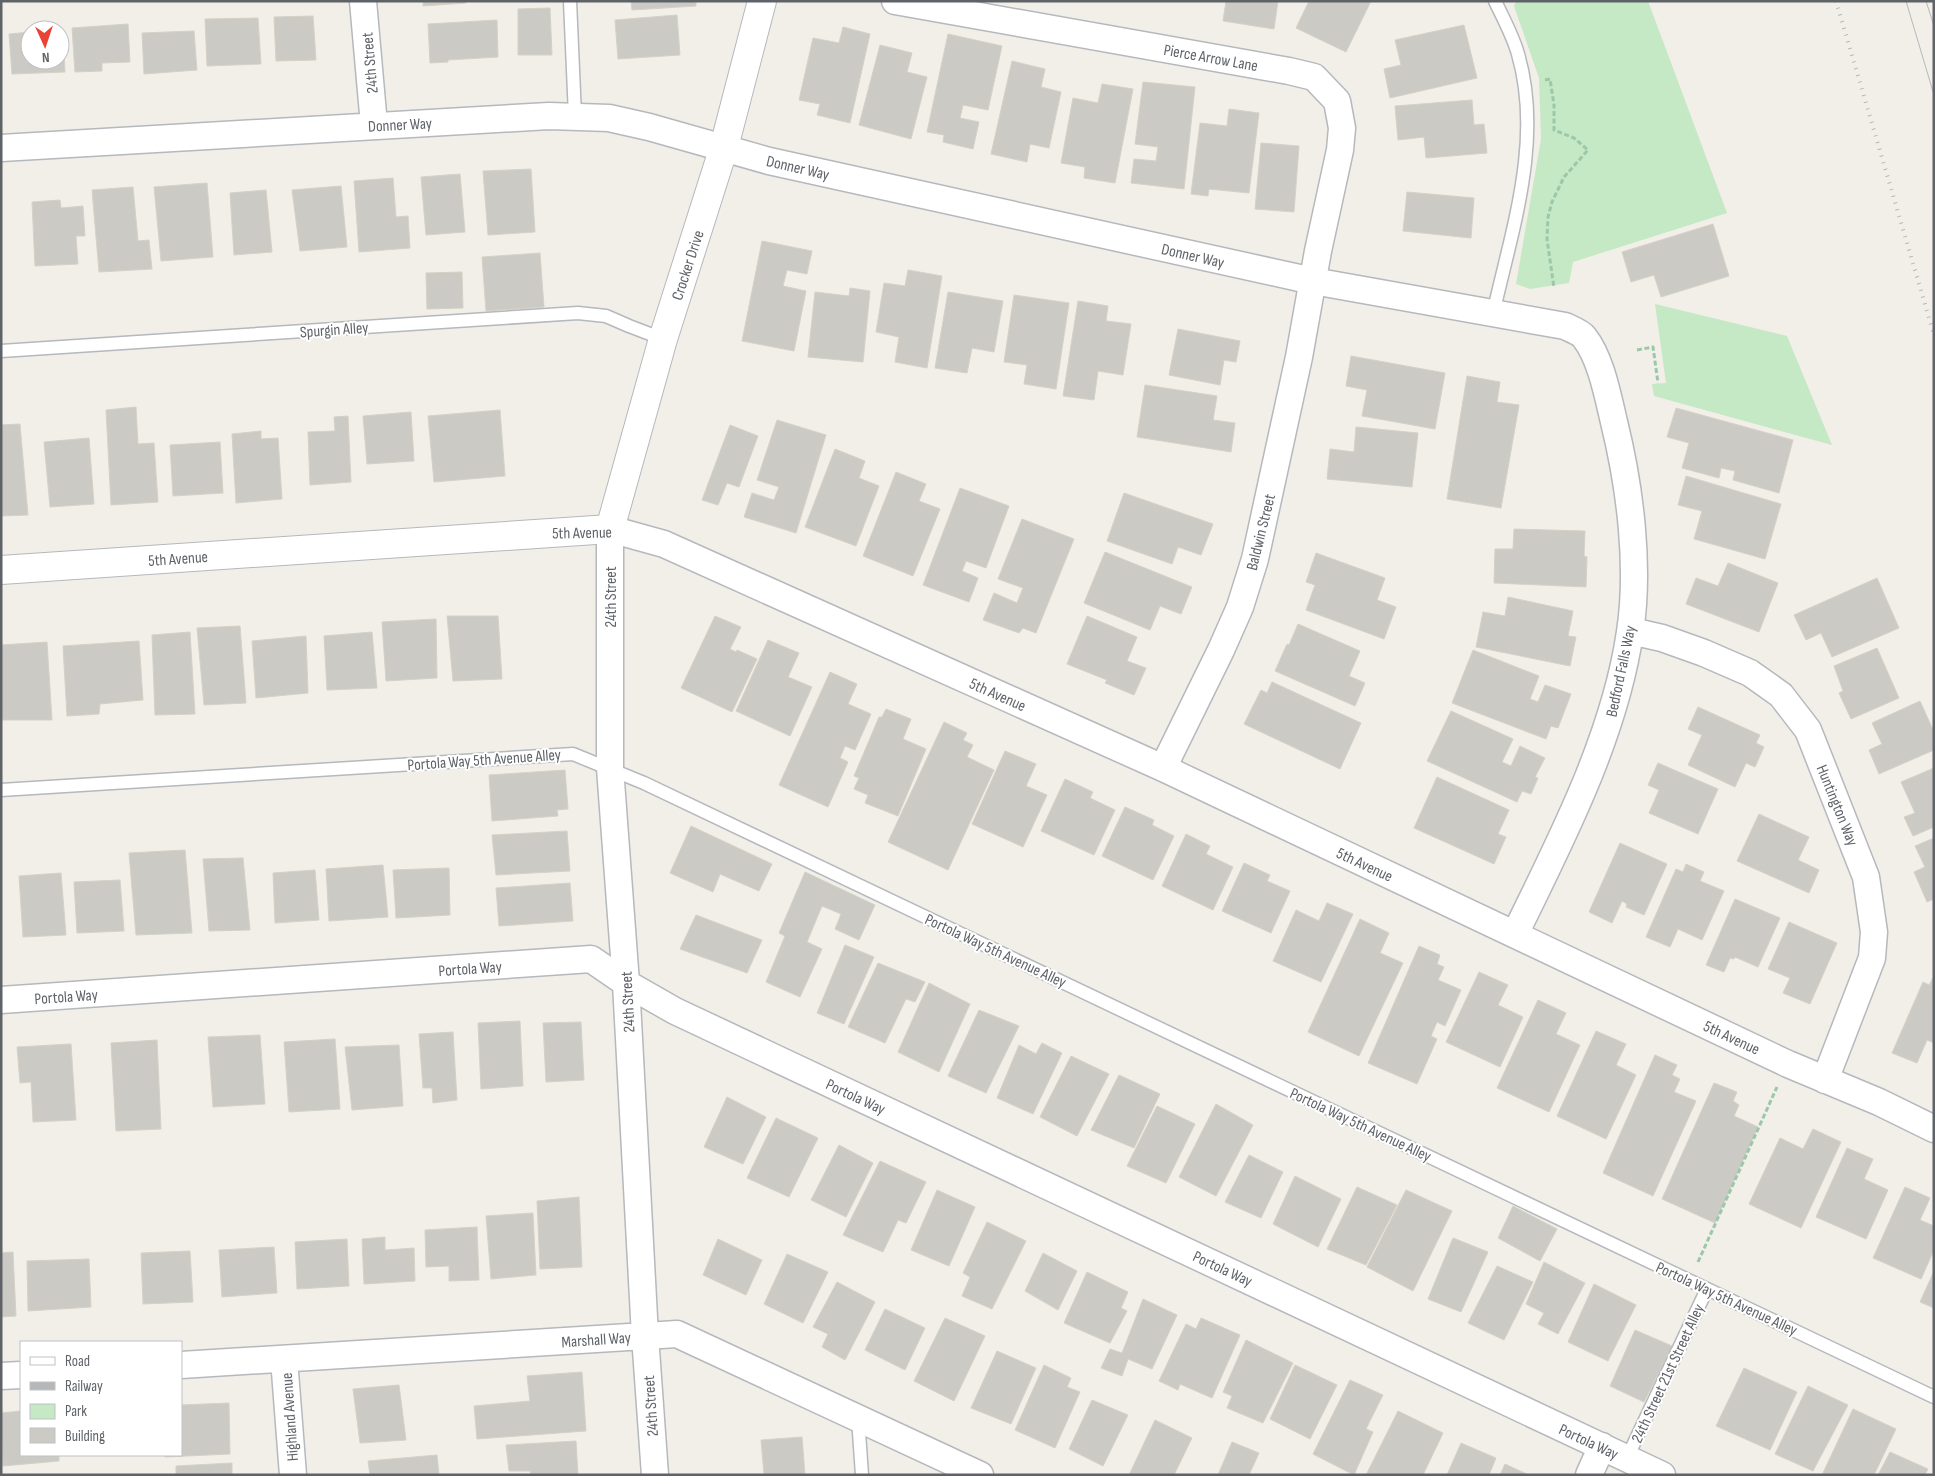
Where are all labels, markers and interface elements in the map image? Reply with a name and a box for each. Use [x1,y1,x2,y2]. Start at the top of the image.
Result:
north arrow [20,20,70,70]
street label: 24th Street [358,31,383,94]
street label: Pierce Arrow Lane [1162,41,1259,76]
text: N [41,49,50,66]
street label: Donner Way [368,114,433,137]
street label: Donner Way [764,152,831,185]
street label: Crocker Drive [668,228,709,303]
street label: Donner Way [1159,240,1226,273]
street label: Spurgin Alley [299,319,369,342]
street label: Baldwin Street [1243,492,1280,573]
street label: 5th Avenue [552,523,612,544]
street label: 5th Avenue [148,548,209,571]
street label: 24th Street [602,566,621,628]
street label: Bedford Falls Way [1602,624,1640,719]
street label: 5th Avenue [966,675,1029,716]
street label: Portola Way 5th Avenue Alley [407,746,562,775]
street label: Huntington Way [1812,762,1861,849]
street label: 5th Avenue [1333,844,1395,887]
street label: Portola Way 5th Avenue Alley [922,910,1069,992]
street label: Portola Way [438,958,502,981]
street label: 24th Street [617,971,640,1033]
street label: Portola Way [34,986,98,1009]
street label: 5th Avenue [1700,1017,1762,1060]
street label: Portola Way [823,1075,888,1119]
street label: Portola Way 5th Avenue Alley [1287,1084,1434,1166]
street label: Portola Way [1190,1247,1255,1291]
street label: Portola Way 5th Avenue Alley [1653,1258,1800,1340]
street label: 24th Street 21st Street Alley [1628,1301,1709,1446]
street label: Marshall Way [561,1329,631,1352]
legend [20,1341,182,1456]
text: Road [65,1352,90,1371]
street label: Highland Avenue [278,1372,303,1462]
street label: 24th Street [640,1375,663,1437]
text: Railway [65,1377,103,1396]
text: Park [65,1402,87,1421]
street label: Portola Way [1556,1420,1621,1464]
text: Building [65,1427,105,1446]

